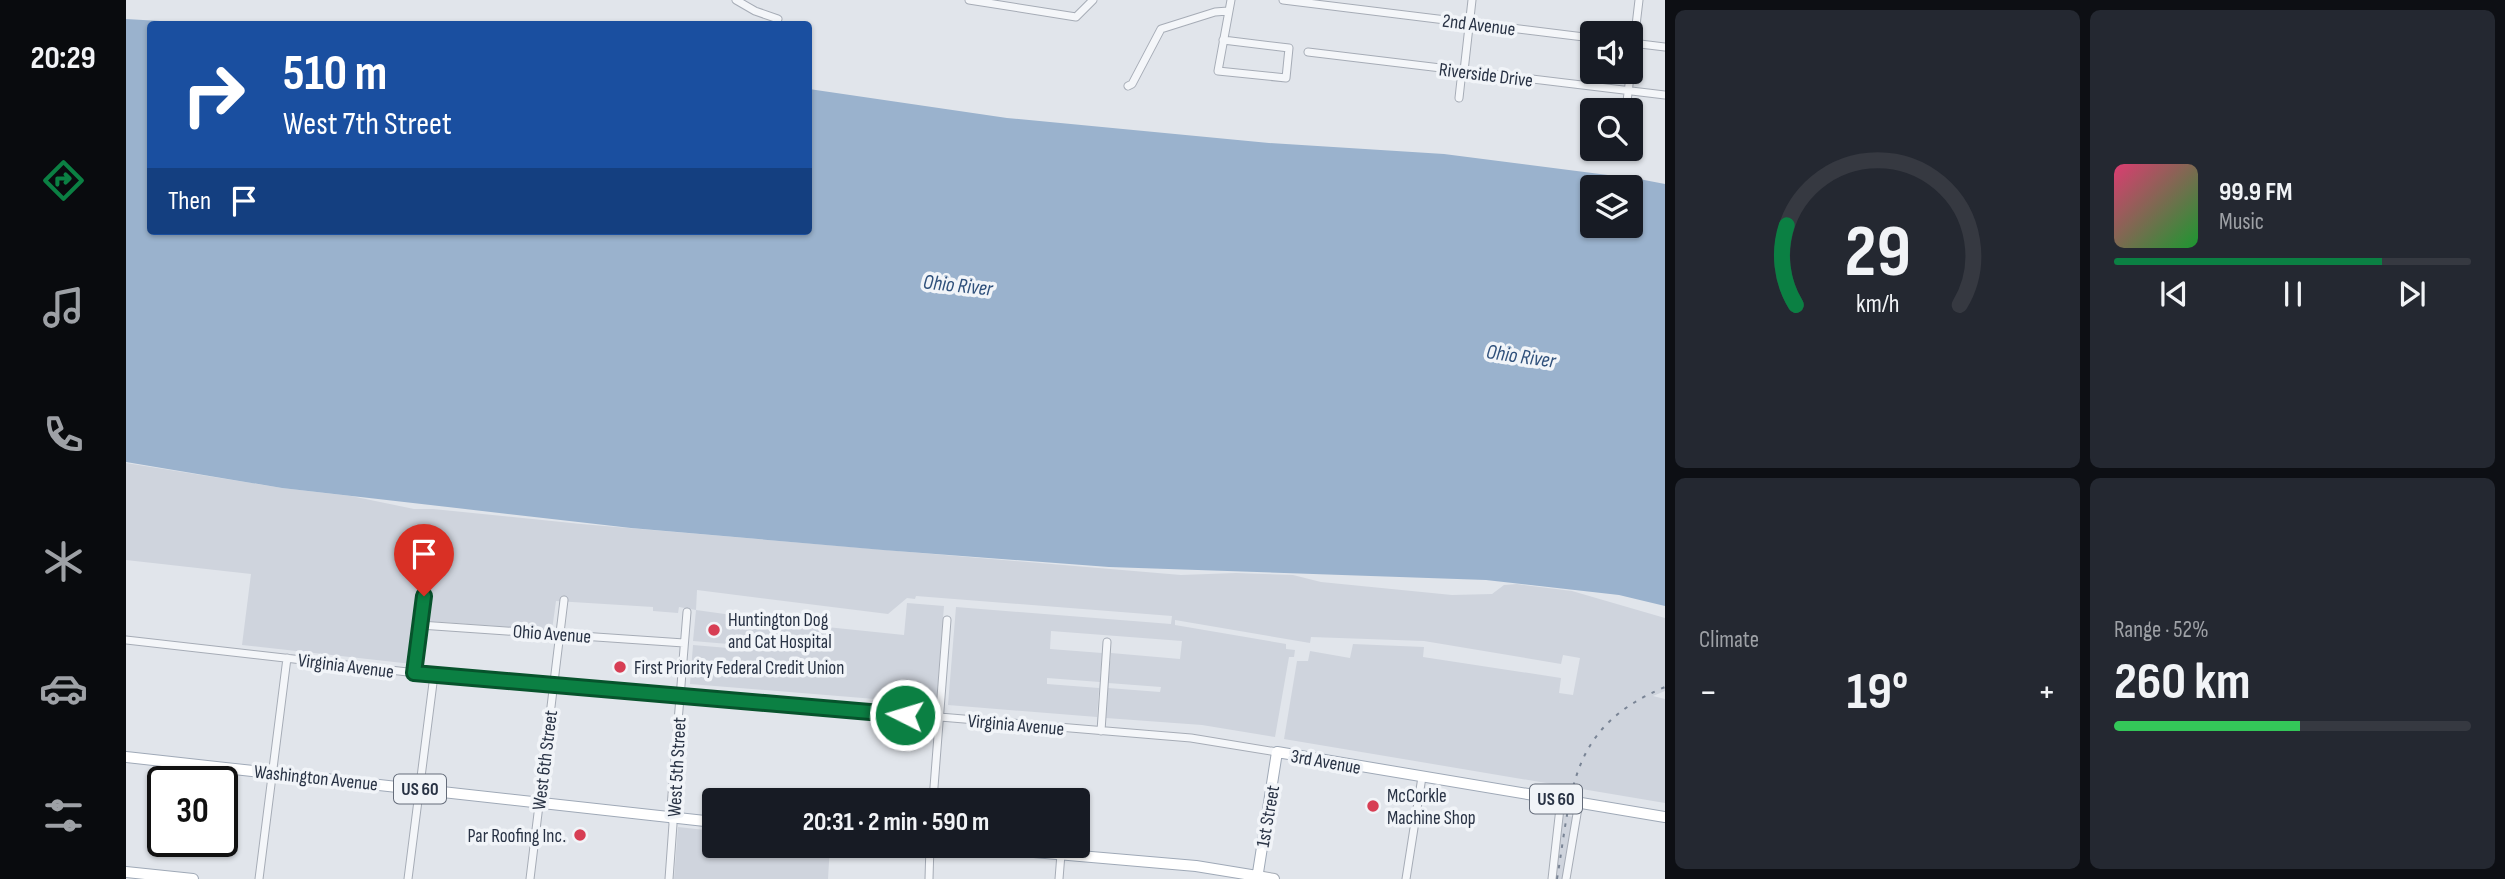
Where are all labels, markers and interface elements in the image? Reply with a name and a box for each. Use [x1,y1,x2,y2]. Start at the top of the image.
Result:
street label: 2nd Avenue [1441,10,1517,41]
map controls [1580,21,1643,238]
button: sound [1580,21,1643,84]
text: 20:29 [30,39,96,78]
text: 510 m [283,45,387,104]
icon: right [168,49,259,140]
street label: Riverside Drive [1438,58,1534,93]
button: search [1580,98,1643,161]
text: West 7th Street [283,105,452,144]
icon: directions [39,156,88,205]
button: layers [1580,175,1643,238]
text: 99.9 FM [2219,177,2293,208]
icon: arrive [225,182,263,220]
text: Then [168,186,211,217]
text: Music [2219,208,2264,236]
text: 29 [1844,209,1911,297]
water label: Ohio River [922,269,995,302]
icon: previous [2155,275,2193,313]
icon: pause [2274,275,2312,313]
icon: next [2393,275,2431,313]
icon: music [39,283,88,332]
text: km/h [1856,289,1899,320]
water label: Ohio River [1485,339,1558,374]
icon: phone [39,410,88,459]
pin [394,524,454,596]
icon: arrive [405,535,443,573]
icon: climate [39,537,88,586]
place label: Huntington Dog and Cat Hospital [728,609,832,654]
text: Range · 52% [2114,616,2209,644]
street label: Ohio Avenue [512,620,592,649]
marker: Huntington Dog and Cat Hospital [706,622,722,638]
text: Climate [1699,626,1759,654]
street label: Virginia Avenue [296,649,395,684]
text: 260 km [2114,651,2251,714]
place label: First Priority Federal Credit Union [634,657,844,680]
marker: First Priority Federal Credit Union [612,659,628,675]
text: 19° [1847,661,1908,724]
icon: car [39,664,88,713]
text: − [1699,670,1718,715]
text: + [2037,670,2056,715]
position arrow [868,678,942,752]
street label: West 6th Street [528,709,563,812]
street label: Virginia Avenue [967,710,1065,741]
street label: West 5th Street [663,716,692,818]
street label: 3rd Avenue [1289,745,1362,780]
street label: Washington Avenue [253,761,379,796]
speed limit sign: 30 [147,766,238,857]
road number: US 60 [394,774,446,804]
street label: 1st Street [1252,783,1285,849]
road number: US 60 [1530,784,1582,814]
place label: McCorkle Machine Shop [1387,785,1476,830]
icon: filters [39,791,88,840]
marker: McCorkle Machine Shop [1365,798,1381,814]
text: 20:31 · 2 min · 590 m [803,807,989,838]
place label: Par Roofing Inc. [468,825,566,848]
marker: Par Roofing Inc. [572,827,588,843]

